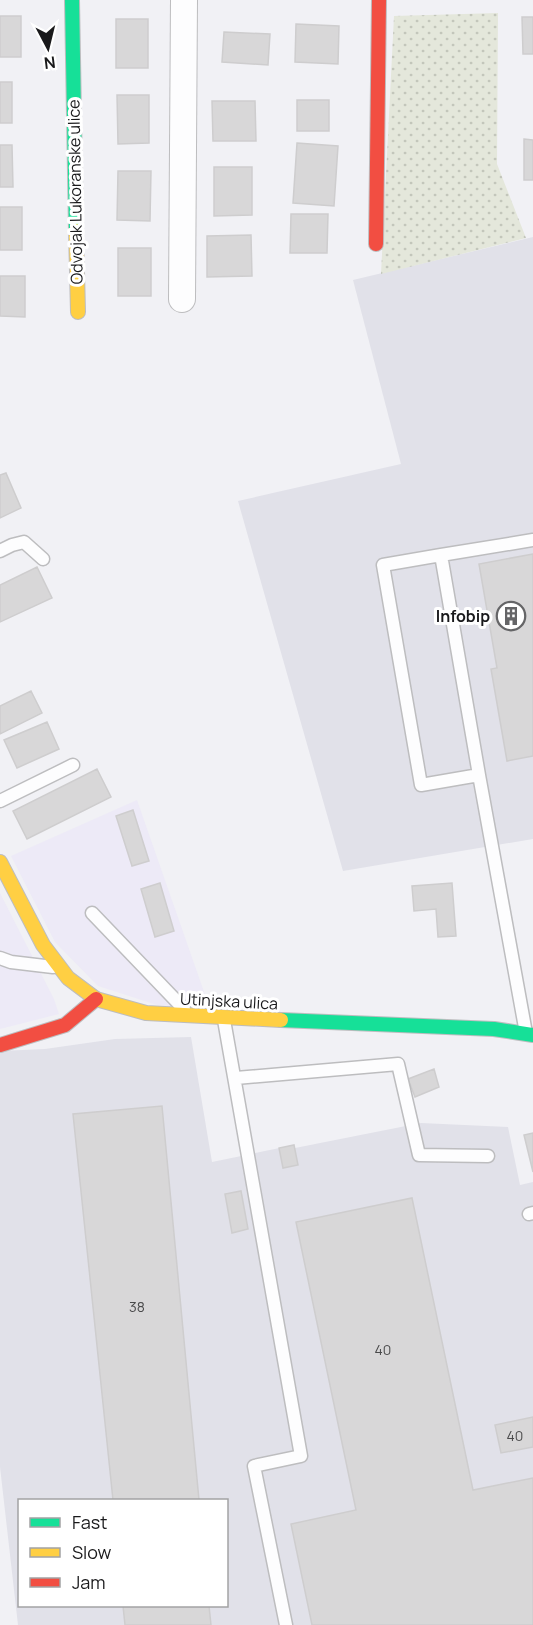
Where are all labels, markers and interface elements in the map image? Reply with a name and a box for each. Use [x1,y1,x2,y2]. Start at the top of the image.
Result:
north arrow [18,18,78,78]
text: N [43,51,57,75]
street label: Odvojak Lukoranske ulice [62,99,88,285]
building icon: Infobip [495,600,527,632]
place label: Infobip [436,605,490,627]
street label: Utinjska ulica [179,987,279,1015]
house number: 38 [129,1297,145,1316]
house number: 40 [375,1340,391,1359]
house number: 40 [507,1426,523,1445]
legend [18,1499,228,1607]
text: Fast [72,1510,107,1534]
text: Slow [72,1540,112,1564]
text: Jam [72,1570,106,1594]

